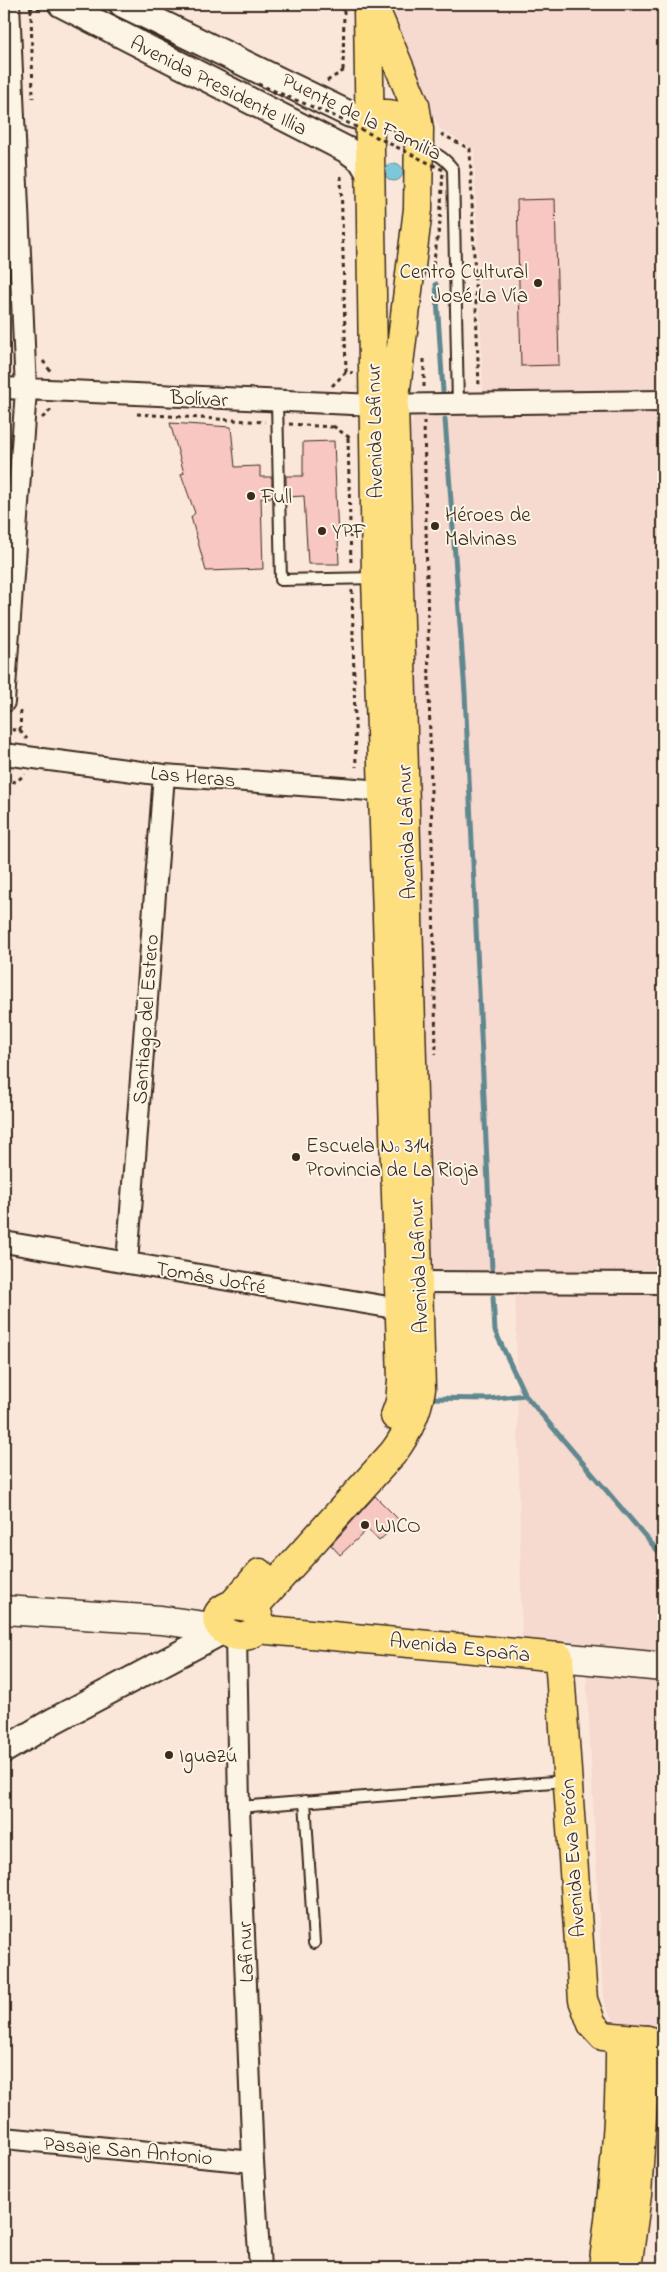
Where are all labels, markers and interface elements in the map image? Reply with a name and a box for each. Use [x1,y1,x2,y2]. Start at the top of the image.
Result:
street label: Avenida Presidente Illia [124,29,312,144]
street label: Puente de la Familia [276,66,446,170]
place label: Centro Cultural José La Vía [400,258,528,312]
marker: Centro Cultural José La Vía [532,277,544,289]
street label: Avenida Lafinur [360,363,392,499]
street label: Bolívar [168,383,229,417]
place label: Full [260,483,292,513]
marker: Full [245,490,257,502]
place label: Héroes de Malvinas [445,501,531,555]
place label: YPF [332,518,367,548]
marker: Héroes de Malvinas [429,520,441,532]
marker: YPF [316,525,328,537]
street label: Las Heras [149,759,237,797]
street label: Avenida Lafinur [391,763,425,900]
street label: Santiago del Estero [126,933,170,1105]
place label: Escuela Nº 314 Provincia de La Rioja [306,1132,479,1186]
marker: Escuela Nº 314 Provincia de La Rioja [290,1151,302,1163]
street label: Avenida Lafinur [403,1197,437,1334]
street label: Tomás Jofré [153,1255,269,1303]
place label: WICO [375,1512,421,1542]
marker: WICO [359,1519,371,1531]
street label: Avenida España [388,1627,532,1671]
place label: Iguazú [179,1742,237,1774]
marker: Iguazú [163,1749,175,1761]
street label: Avenida Eva Perón [553,1777,595,1938]
street label: Lafinur [231,1920,263,1983]
street label: Pasaje San Antonio [42,2130,214,2174]

